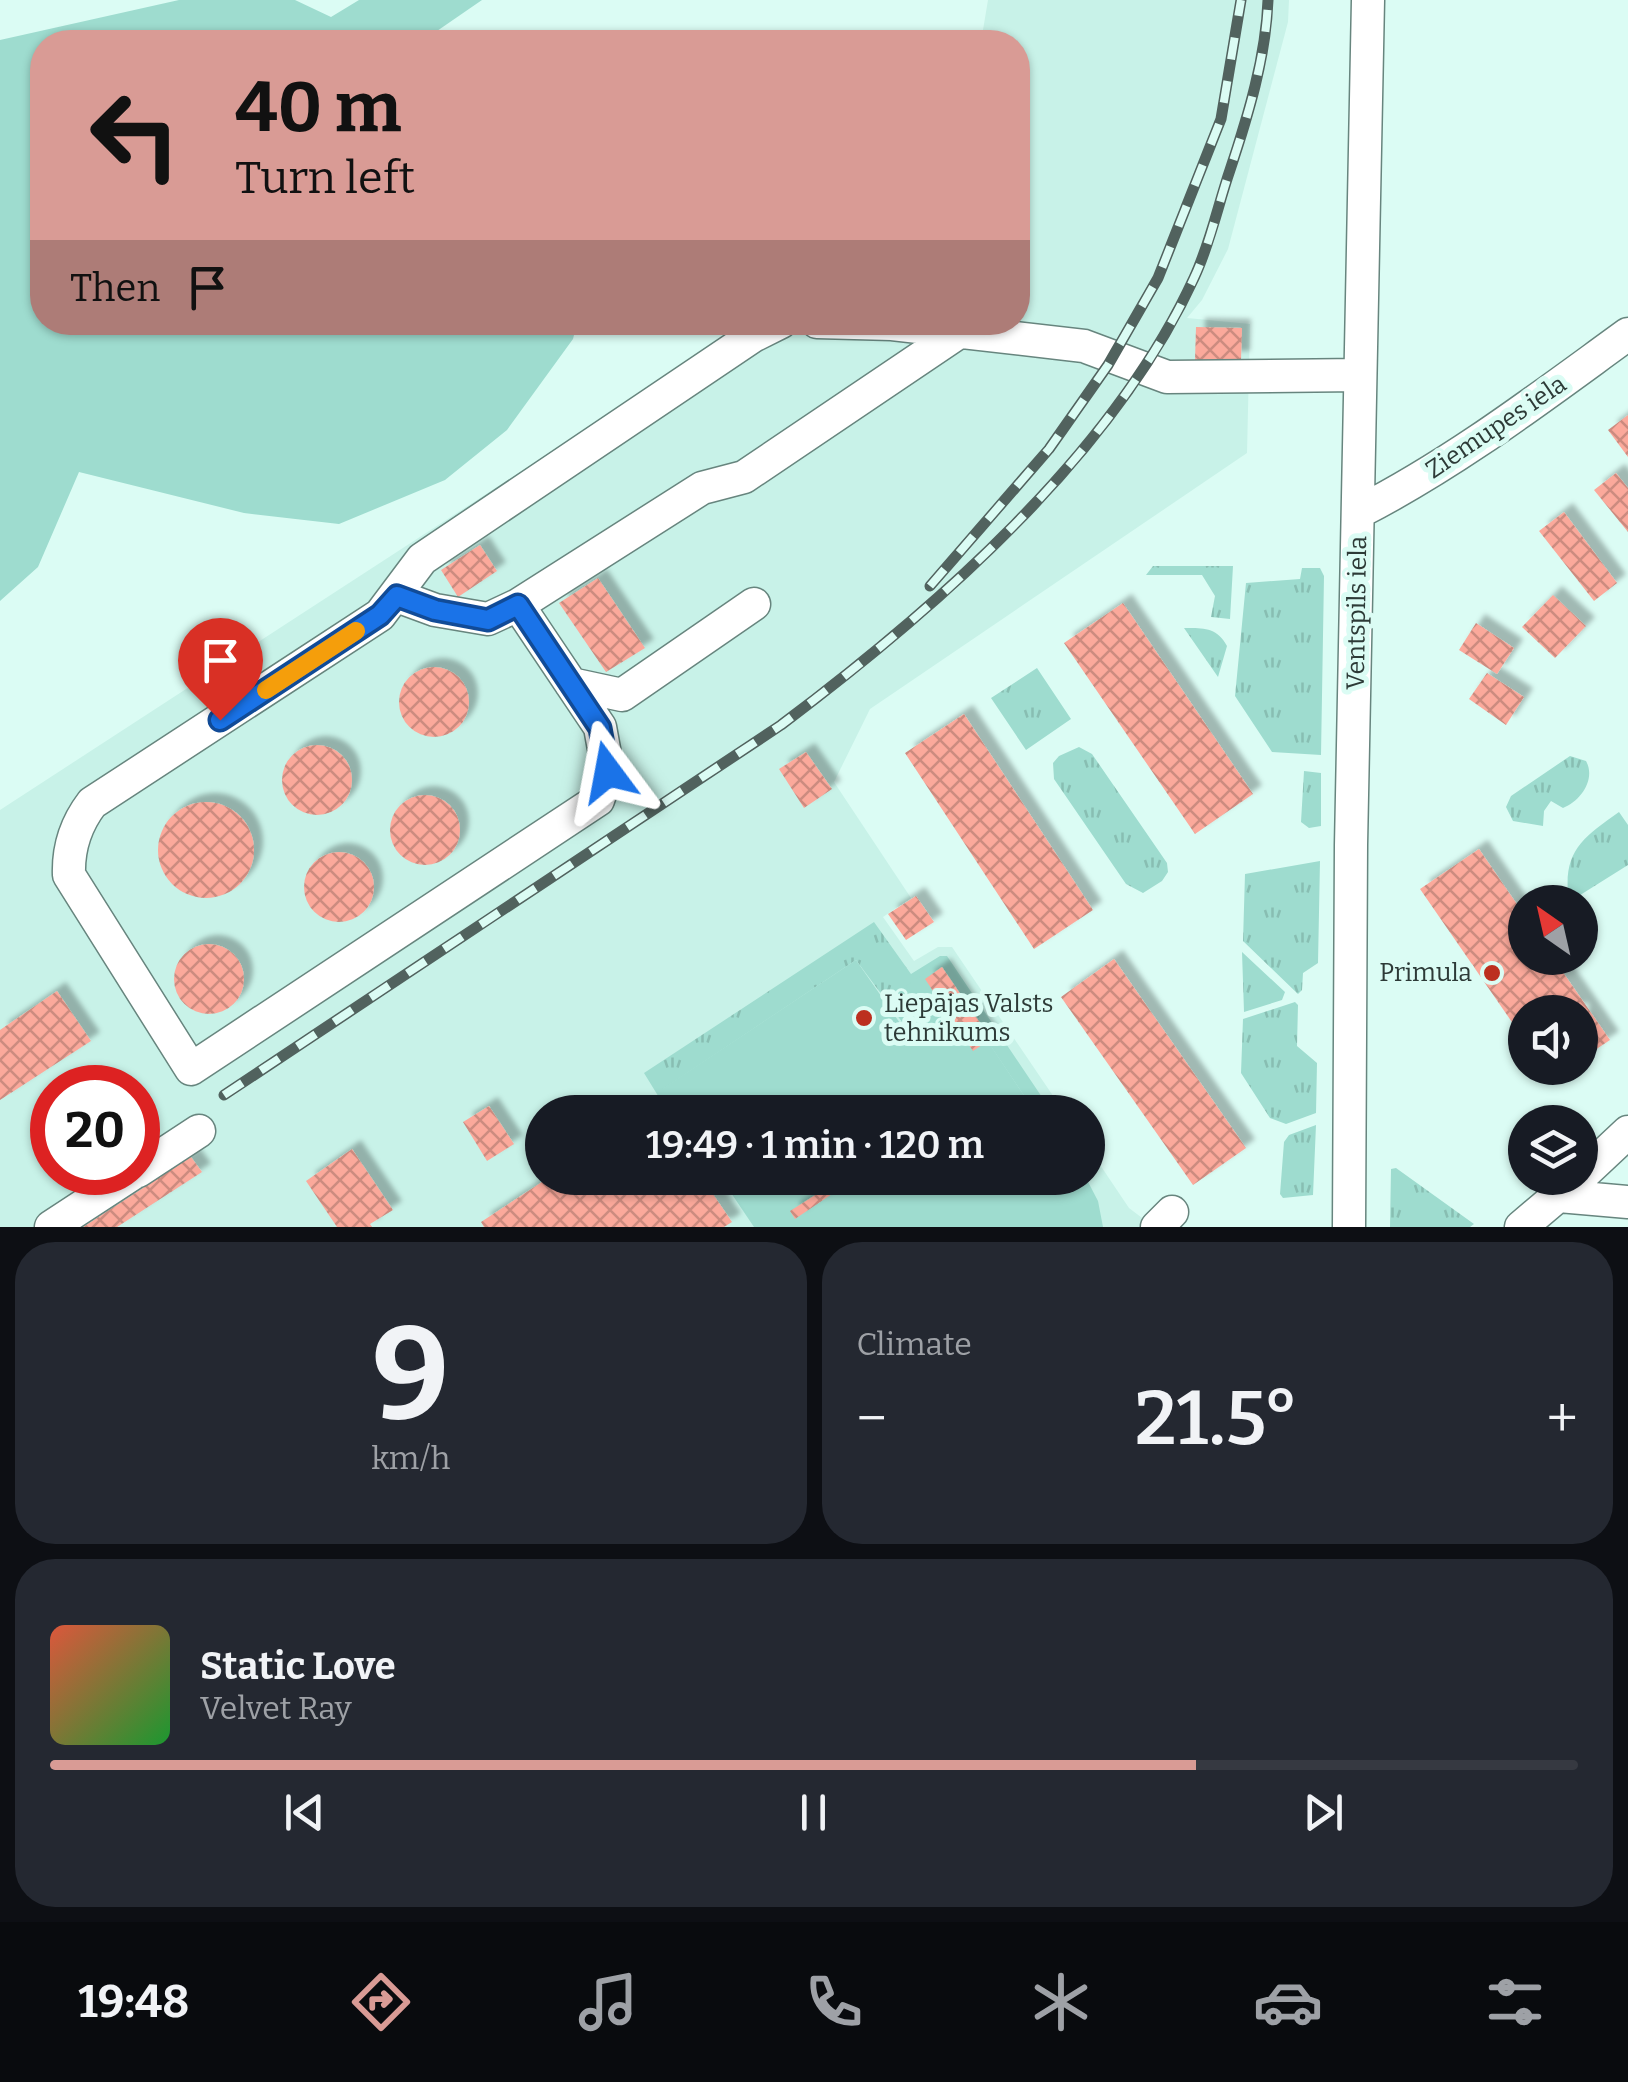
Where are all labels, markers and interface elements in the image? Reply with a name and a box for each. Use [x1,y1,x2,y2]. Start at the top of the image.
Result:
text: 40 m [235,66,401,150]
icon: left [70,70,200,200]
text: Turn left [235,151,415,205]
icon: arrive [180,260,235,315]
text: Then [70,265,160,311]
street label: Ziemupes iela [1420,369,1572,485]
street label: Ventspils iela [1341,535,1373,690]
pin [178,618,263,721]
icon: arrive [193,633,248,688]
position arrow [556,720,660,824]
north arrow [1508,885,1598,975]
map controls [1508,885,1598,1195]
place label: Primula [1379,958,1472,988]
marker: Primula [1481,962,1503,984]
place label: Liepājas Valsts tehnikums [884,989,1053,1048]
button: sound [1508,995,1598,1085]
marker: Liepājas Valsts tehnikums [853,1007,875,1029]
speed limit sign: 20 [30,1065,160,1195]
button: layers [1508,1105,1598,1195]
text: 19:49 · 1 min · 120 m [646,1122,984,1168]
text: 9 [372,1296,449,1452]
text: Climate [857,1325,972,1363]
text: 21.5° [1135,1374,1299,1464]
text: − [857,1386,887,1452]
text: + [1547,1386,1578,1452]
text: km/h [371,1439,450,1477]
text: Static Love [200,1643,396,1689]
text: Velvet Ray [200,1689,352,1727]
icon: previous [277,1785,332,1840]
icon: pause [786,1785,841,1840]
icon: next [1296,1785,1351,1840]
icon: directions [346,1967,416,2037]
icon: music [573,1967,643,2037]
icon: phone [799,1967,869,2037]
icon: climate [1026,1967,1096,2037]
icon: car [1253,1967,1323,2037]
icon: filters [1480,1967,1550,2037]
text: 19:48 [78,1975,189,2029]

